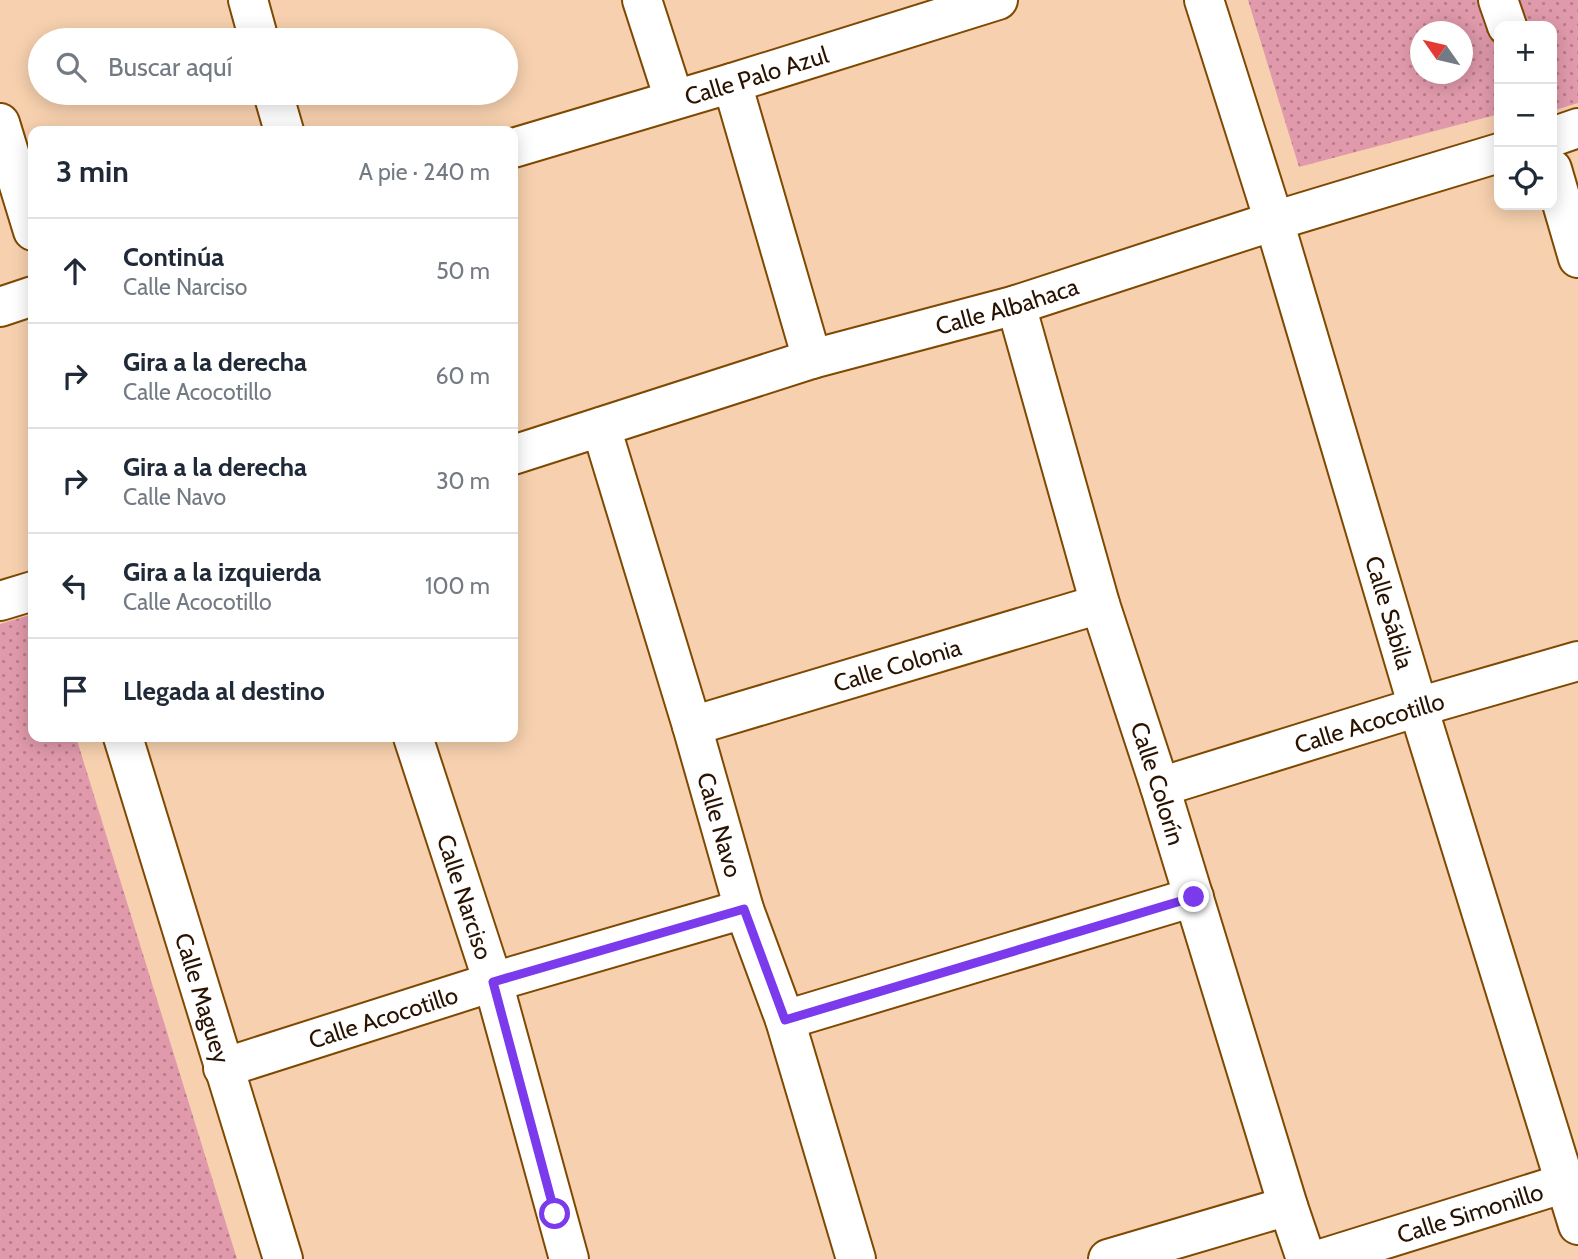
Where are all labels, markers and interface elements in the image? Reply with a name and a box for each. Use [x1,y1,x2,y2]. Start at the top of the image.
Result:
north arrow [1410,21,1473,84]
map controls [1494,21,1557,210]
button: + [1494,21,1557,84]
search box [28,28,518,105]
street label: Calle Palo Azul [681,39,832,111]
icon: search [52,48,90,86]
text: Buscar aquí [108,51,232,83]
button: − [1494,84,1557,147]
button: locate [1494,147,1557,210]
text: 3 min [56,153,129,190]
text: A pie · 240 m [359,158,490,186]
text: Continúa [123,241,224,273]
icon: ahead [56,252,94,290]
text: 50 m [436,257,490,285]
street label: Calle Albahaca [932,271,1082,340]
text: Calle Narciso [123,273,247,301]
text: Gira a la derecha [123,346,307,378]
icon: right [56,357,94,395]
text: 60 m [436,362,490,390]
text: Calle Acocotillo [123,378,272,406]
text: Gira a la derecha [123,451,307,483]
icon: right [56,462,94,500]
text: 30 m [436,467,490,495]
text: Calle Navo [123,483,226,511]
street label: Calle Sábila [1360,552,1421,673]
text: Gira a la izquierda [123,556,321,588]
icon: left [56,567,94,605]
text: 100 m [425,572,490,600]
text: Calle Acocotillo [123,588,272,616]
street label: Calle Colonia [830,632,965,697]
icon: arrive [56,672,94,710]
text: Llegada al destino [123,675,325,707]
street label: Calle Acocotillo [1291,686,1447,759]
street label: Calle Colorín [1125,718,1191,848]
street label: Calle Navo [691,769,749,880]
street label: Calle Narciso [431,830,499,963]
route end [1178,881,1209,912]
street label: Calle Maguey [169,929,237,1067]
street label: Calle Acocotillo [305,980,461,1054]
street label: Calle Simonillo [1393,1176,1547,1249]
route start [539,1198,570,1229]

